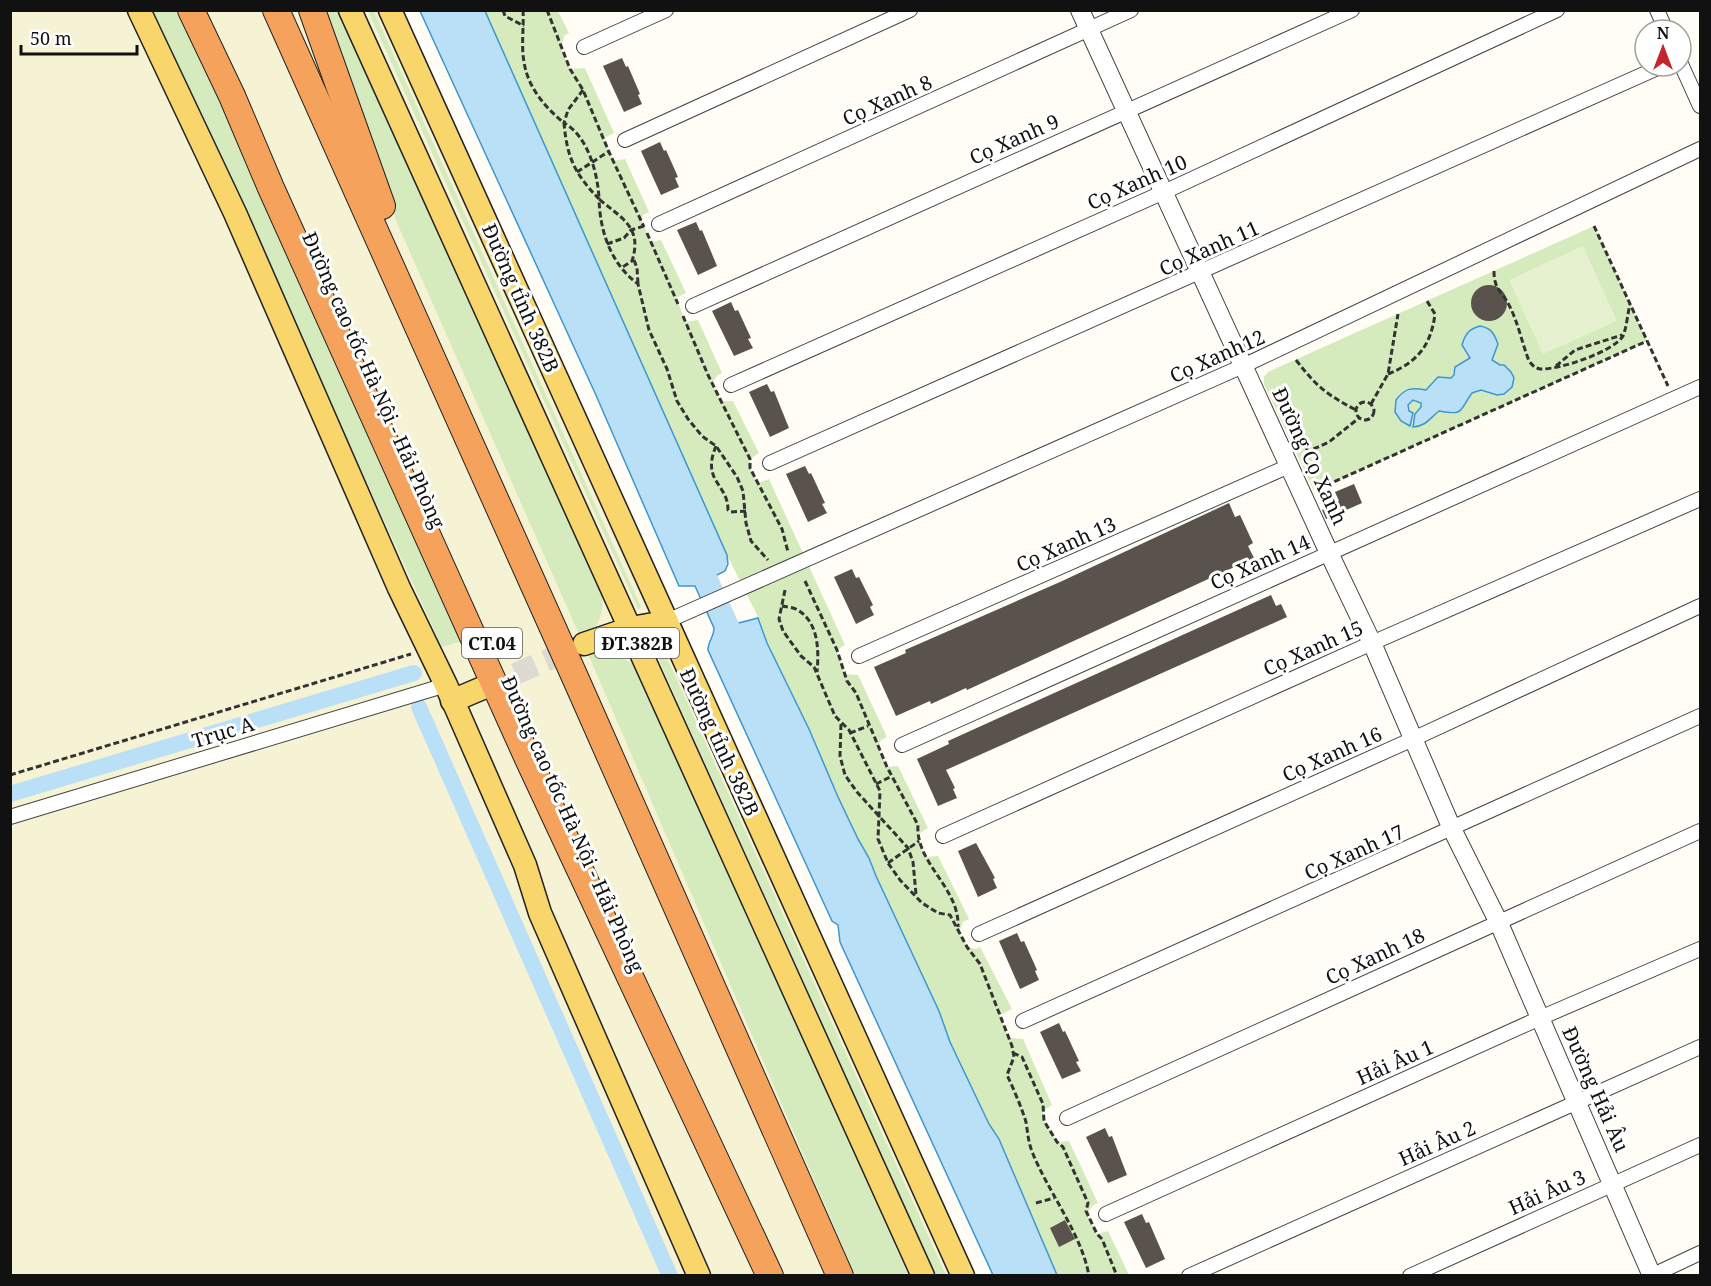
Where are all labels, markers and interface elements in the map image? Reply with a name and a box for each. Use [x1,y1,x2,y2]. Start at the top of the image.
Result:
scale bar [21,18,136,56]
north arrow [1633,18,1693,78]
text: N [1657,22,1670,44]
text: 50 m [30,26,72,50]
street label: Cọ Xanh 8 [838,68,936,132]
street label: Cọ Xanh 9 [965,107,1063,171]
street label: Cọ Xanh 10 [1083,148,1191,216]
street label: Cọ Xanh 11 [1155,214,1263,282]
street label: Đường tỉnh 382B [476,219,566,377]
street label: Đường cao tốc Hà Nội - Hải Phòng [296,228,452,533]
street label: Cọ Xanh12 [1165,323,1269,389]
street label: Đường Cọ Xanh [1266,383,1354,529]
street label: Cọ Xanh 13 [1012,510,1120,578]
street label: Cọ Xanh 14 [1206,528,1314,596]
street label: Cọ Xanh 15 [1259,614,1367,682]
road number: CT.04 [462,628,522,658]
road number: ĐT.382B [595,628,679,658]
street label: Đường tỉnh 382B [674,664,766,820]
street label: Đường cao tốc Hà Nội - Hải Phòng [495,672,651,977]
street label: Trục A [189,710,258,754]
street label: Cọ Xanh 16 [1278,720,1386,788]
street label: Cọ Xanh 17 [1300,818,1408,886]
street label: Cọ Xanh 18 [1321,921,1429,991]
street label: Đường Hải Âu [1556,1022,1636,1156]
street label: Hải Âu 1 [1352,1033,1438,1091]
street label: Hải Âu 2 [1394,1114,1480,1172]
street label: Hải Âu 3 [1504,1163,1590,1221]

